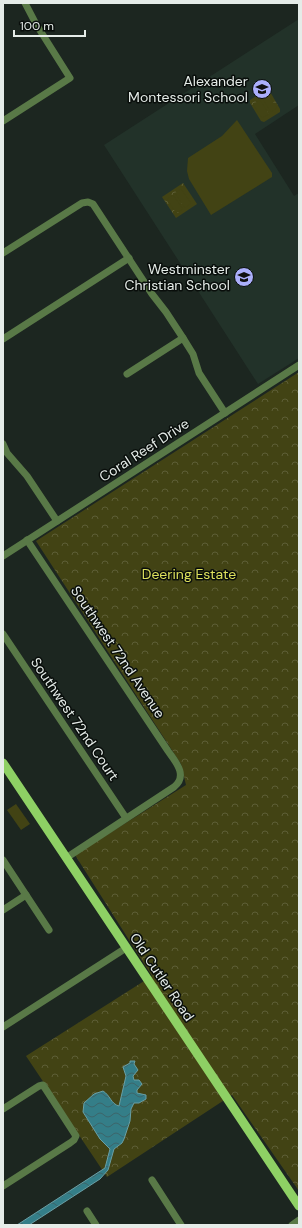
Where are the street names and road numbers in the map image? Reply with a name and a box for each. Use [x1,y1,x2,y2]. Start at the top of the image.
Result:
street label: Coral Reef Drive [96,414,192,486]
street label: Southwest 72nd Avenue [67,582,169,722]
street label: Southwest 72nd Court [27,654,123,784]
street label: Old Cutler Road [126,929,198,1025]

